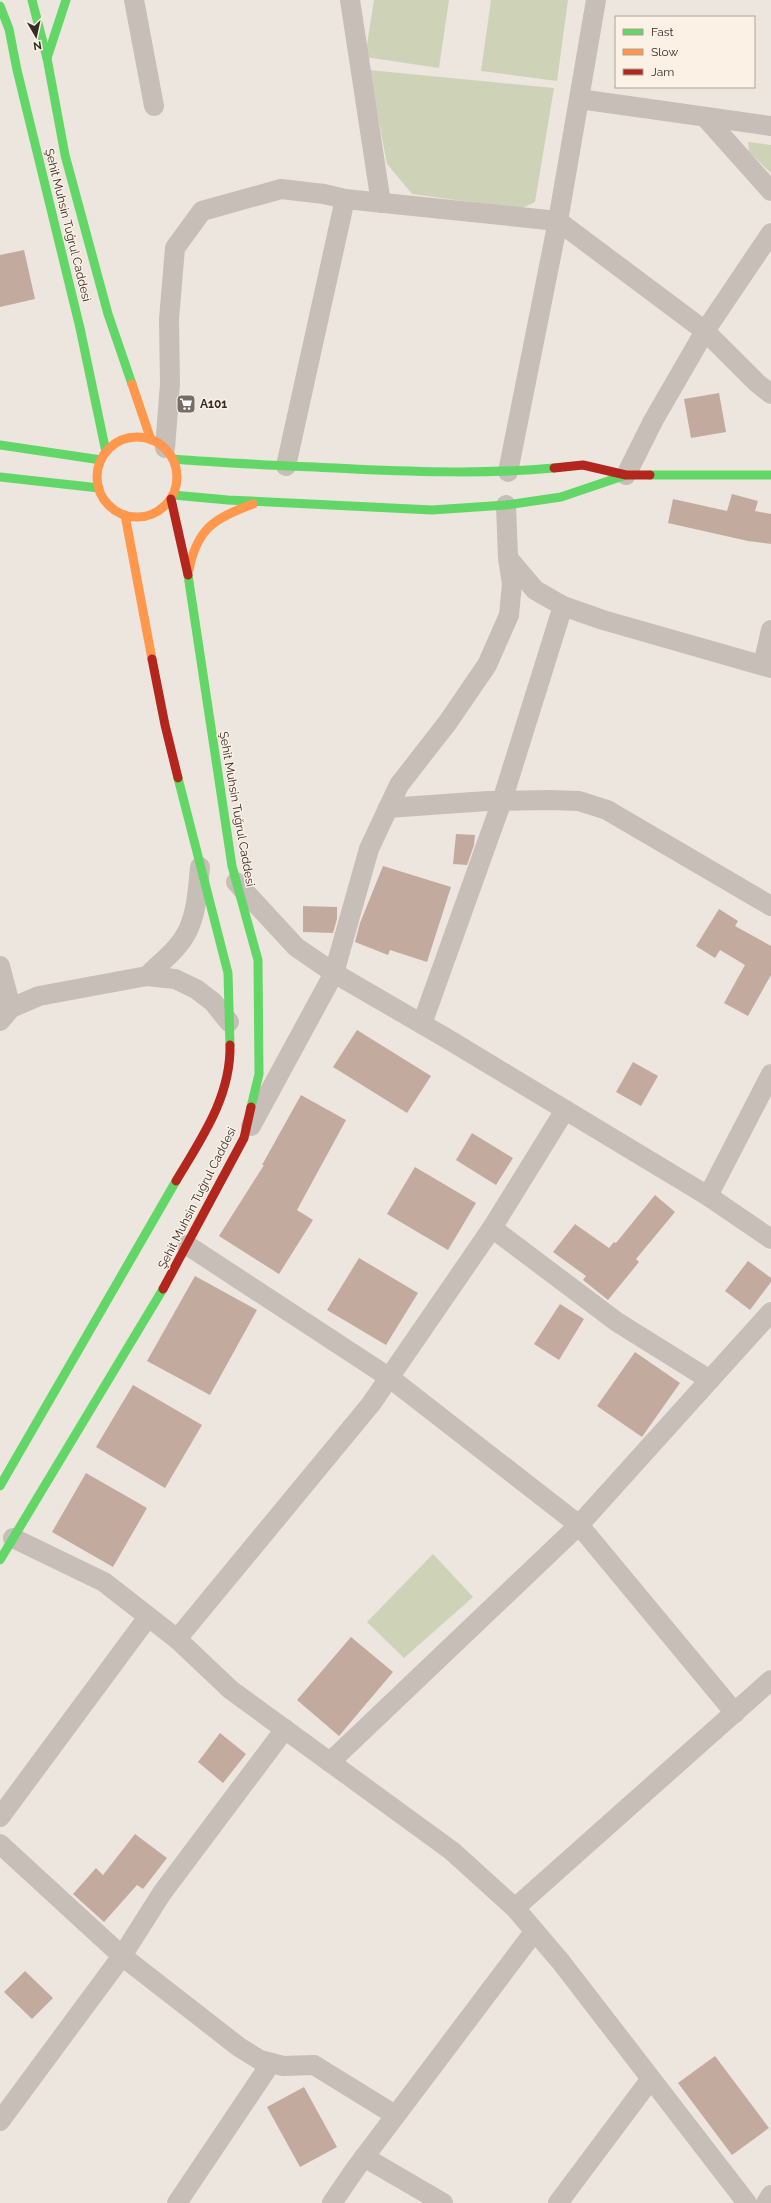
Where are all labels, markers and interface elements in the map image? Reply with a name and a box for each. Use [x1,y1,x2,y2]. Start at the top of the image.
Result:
north arrow [16,16,56,56]
legend [615,16,755,88]
text: Fast [651,25,674,39]
text: N [32,38,43,52]
text: Slow [651,45,678,59]
text: Jam [651,65,674,79]
street label: Şehit Muhsin Tuğrul Caddesi [42,147,94,303]
supermarket icon: A101 [175,393,197,415]
place label: A101 [200,397,227,411]
street label: Şehit Muhsin Tuğrul Caddesi [216,730,258,888]
street label: Şehit Muhsin Tuğrul Caddesi [155,1125,239,1271]

